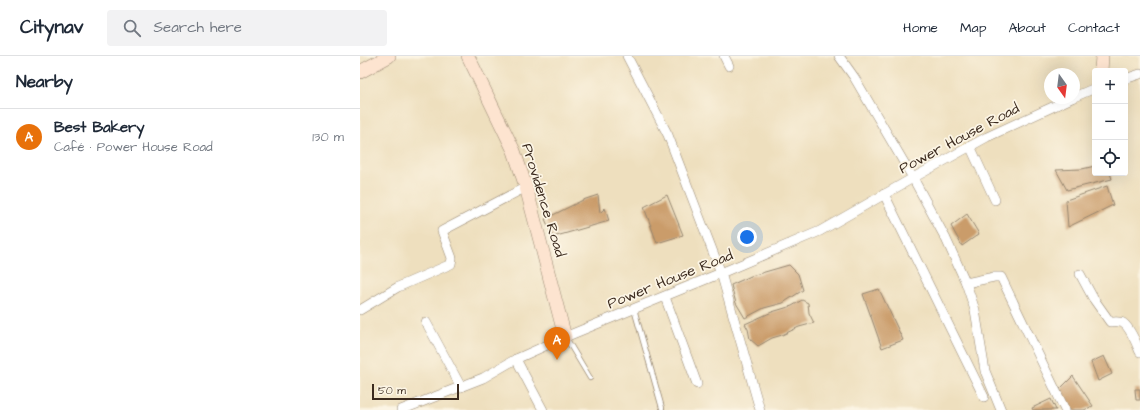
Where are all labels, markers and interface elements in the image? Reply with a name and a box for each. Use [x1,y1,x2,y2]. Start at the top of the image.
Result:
search box [107,10,387,46]
text: Citynav [20,14,83,41]
icon: search [121,17,143,39]
text: Search here [153,17,242,38]
text: Home [903,18,938,38]
text: Map [960,18,986,38]
text: About [1008,18,1046,38]
text: Contact [1068,18,1120,38]
north arrow [1044,68,1080,104]
map controls [1092,68,1128,176]
button: + [1092,68,1128,104]
text: Nearby [16,70,73,94]
street label: Power House Road [895,98,1023,179]
button: − [1092,104,1128,140]
text: Best Bakery [54,117,145,138]
text: A [25,128,33,146]
text: 130 m [312,128,344,146]
text: Café · Power House Road [54,138,213,156]
button: locate [1092,140,1128,176]
street label: Providence Road [516,141,571,260]
your location [737,227,757,247]
street label: Power House Road [604,245,736,314]
pin: A [544,327,570,360]
scale bar [372,382,459,401]
text: 50 m [378,383,406,398]

